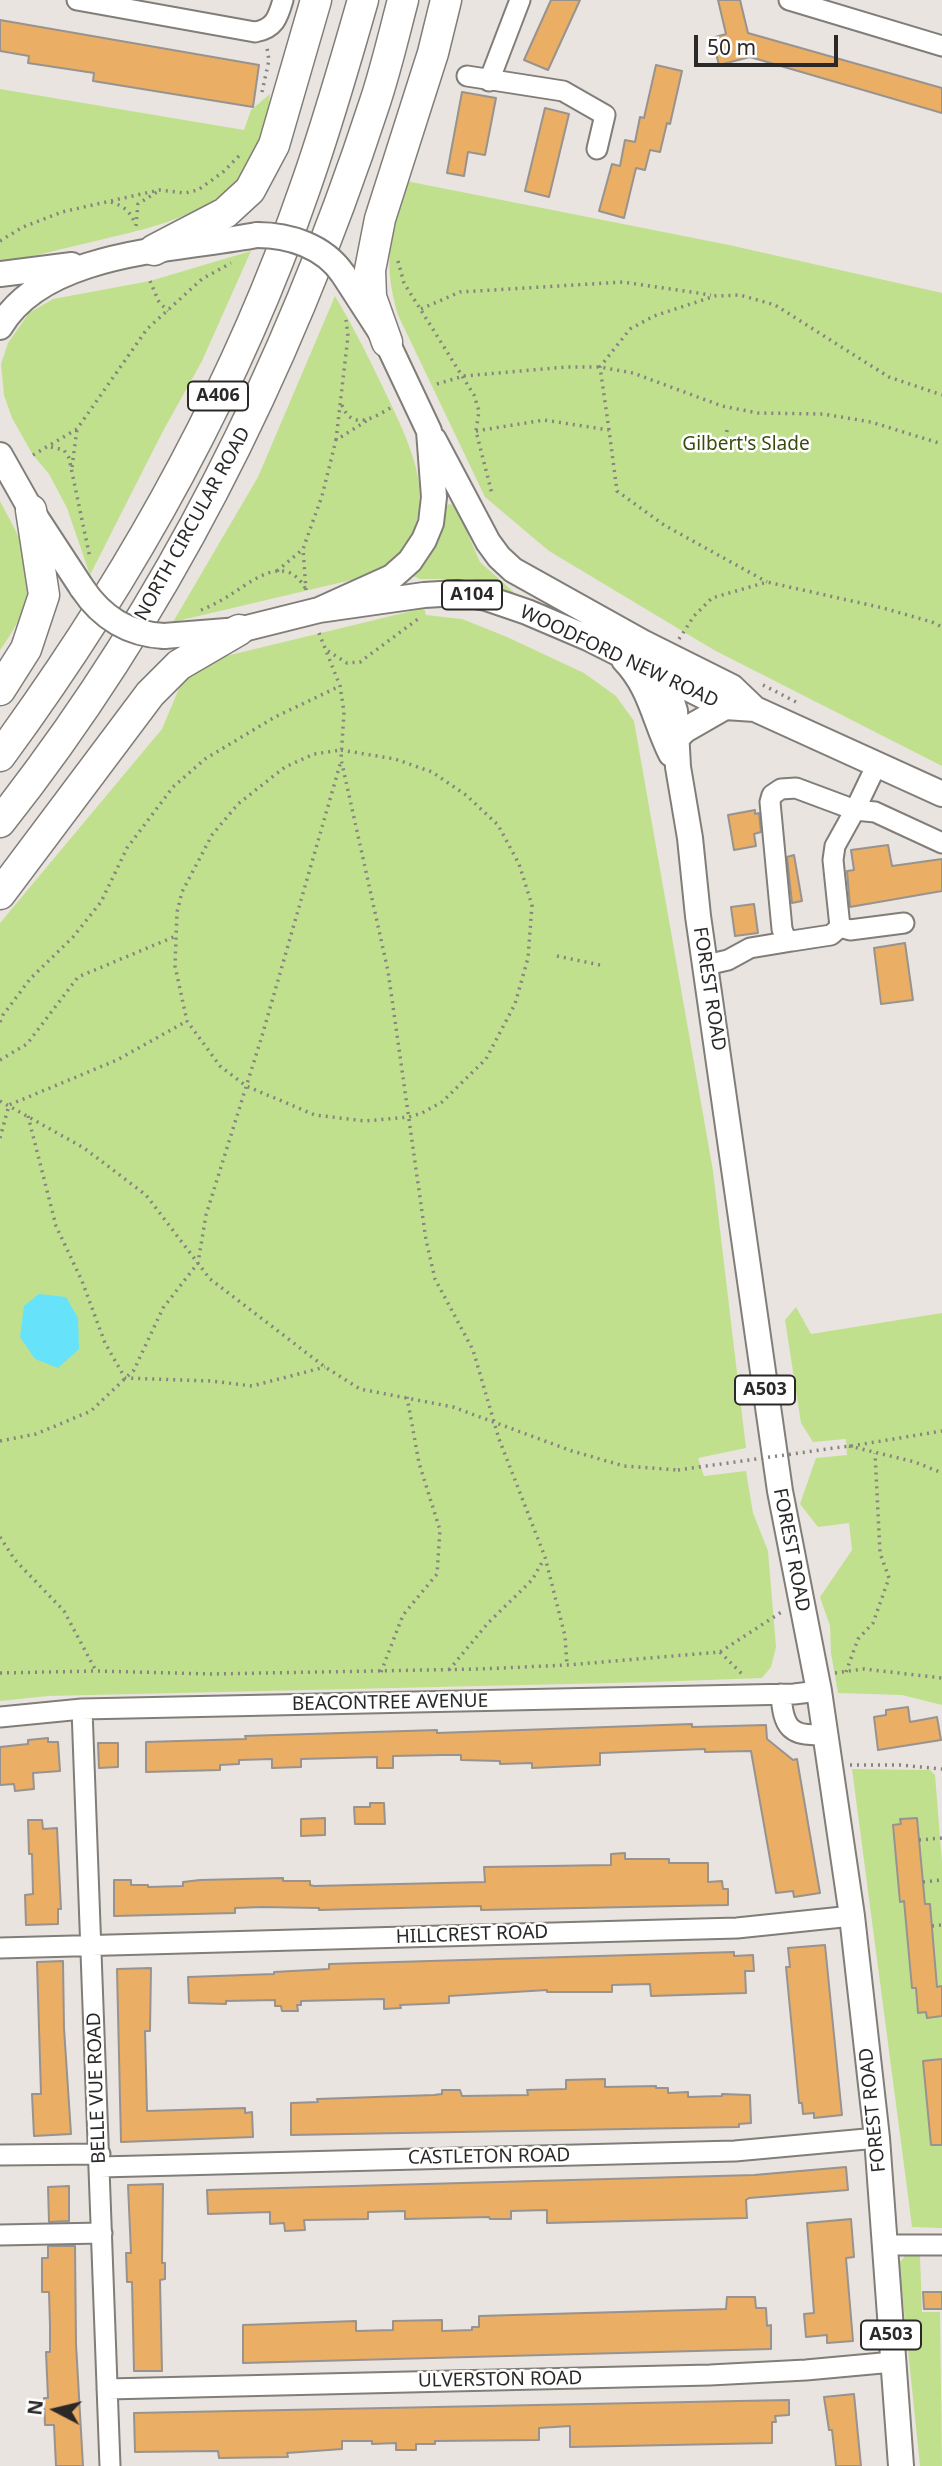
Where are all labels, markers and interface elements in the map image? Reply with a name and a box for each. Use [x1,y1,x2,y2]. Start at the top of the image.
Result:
scale bar [697,21,841,65]
text: 50 m [707,33,756,61]
road number: A406 [188,382,248,410]
street label: NORTH CIRCULAR ROAD [130,423,256,625]
park label: Gilbert's Slade [682,434,810,456]
road number: A104 [442,580,502,610]
street label: WOODFORD NEW ROAD [516,601,722,713]
street label: FOREST ROAD [688,925,730,1053]
road number: A503 [735,1376,795,1405]
street label: FOREST ROAD [768,1486,814,1614]
street label: BEACONTREE AVENUE [292,1690,488,1716]
street label: HILLCREST ROAD [395,1921,549,1949]
street label: BELLE VUE ROAD [83,2012,111,2164]
street label: FOREST ROAD [855,2046,891,2174]
street label: CASTLETON ROAD [408,2144,570,2170]
road number: A503 [861,2320,921,2350]
street label: ULVERSTON ROAD [418,2367,582,2393]
north arrow [21,2375,91,2445]
text: N [21,2398,49,2417]

